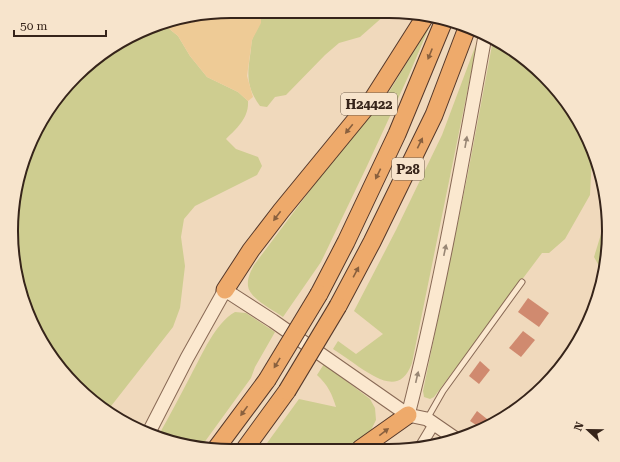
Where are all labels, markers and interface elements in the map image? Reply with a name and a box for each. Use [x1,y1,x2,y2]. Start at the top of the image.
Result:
scale bar [14,12,106,38]
text: 50 m [20,19,47,33]
one-way arrow [426,49,432,61]
road number: Н24422 [341,93,397,115]
one-way arrow [345,123,354,134]
one-way arrow [463,136,469,148]
one-way arrow [417,137,423,149]
road number: Р28 [392,158,424,180]
one-way arrow [375,168,381,179]
one-way arrow [273,211,281,222]
one-way arrow [443,244,449,256]
one-way arrow [353,266,360,278]
one-way arrow [273,357,280,369]
one-way arrow [415,371,421,383]
one-way arrow [240,406,248,416]
north arrow [568,410,608,450]
text: N [572,420,587,433]
one-way arrow [378,428,389,436]

